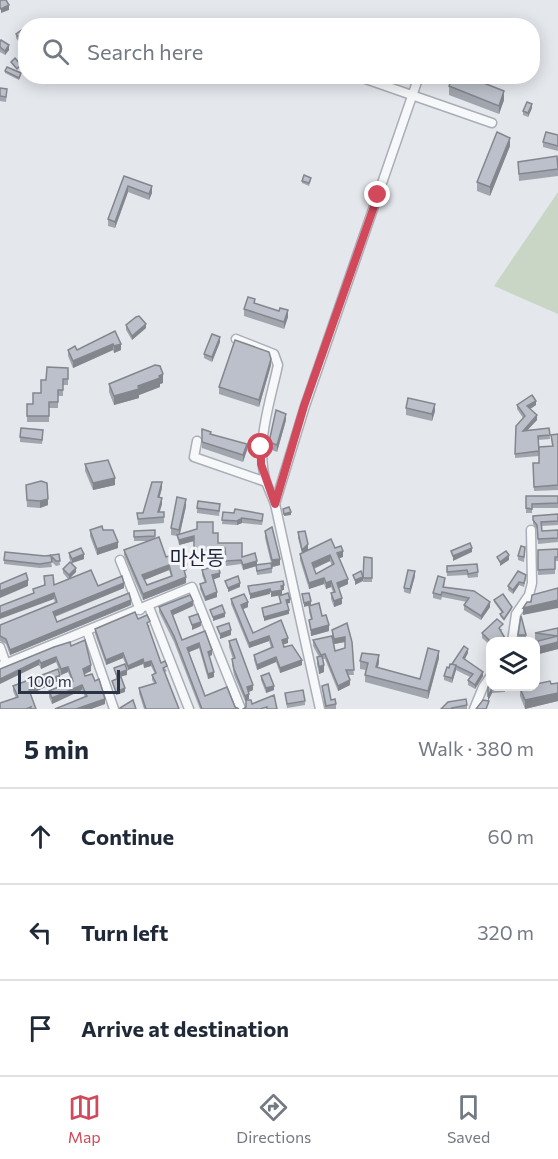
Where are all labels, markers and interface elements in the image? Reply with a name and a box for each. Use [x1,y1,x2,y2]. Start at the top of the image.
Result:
search box [18,18,540,84]
icon: search [39,35,72,68]
text: Search here [87,38,203,65]
route end [364,181,390,207]
route start [247,433,273,459]
district label: 마산동 [169,545,225,569]
map controls [486,637,540,691]
button: layers [486,637,540,691]
scale bar [18,667,120,694]
text: 100 m [27,671,72,690]
text: 5 min [24,733,89,764]
text: Walk · 380 m [418,736,534,760]
icon: ahead [24,820,57,853]
text: Continue [81,823,174,850]
text: 60 m [488,824,534,848]
icon: left [24,916,57,949]
text: Turn left [81,919,168,946]
text: 320 m [477,920,534,944]
icon: arrive [24,1012,57,1045]
text: Arrive at destination [81,1015,289,1042]
tab: Map [68,1091,101,1146]
tab: Directions [236,1091,311,1146]
tab: Saved [447,1091,490,1146]

